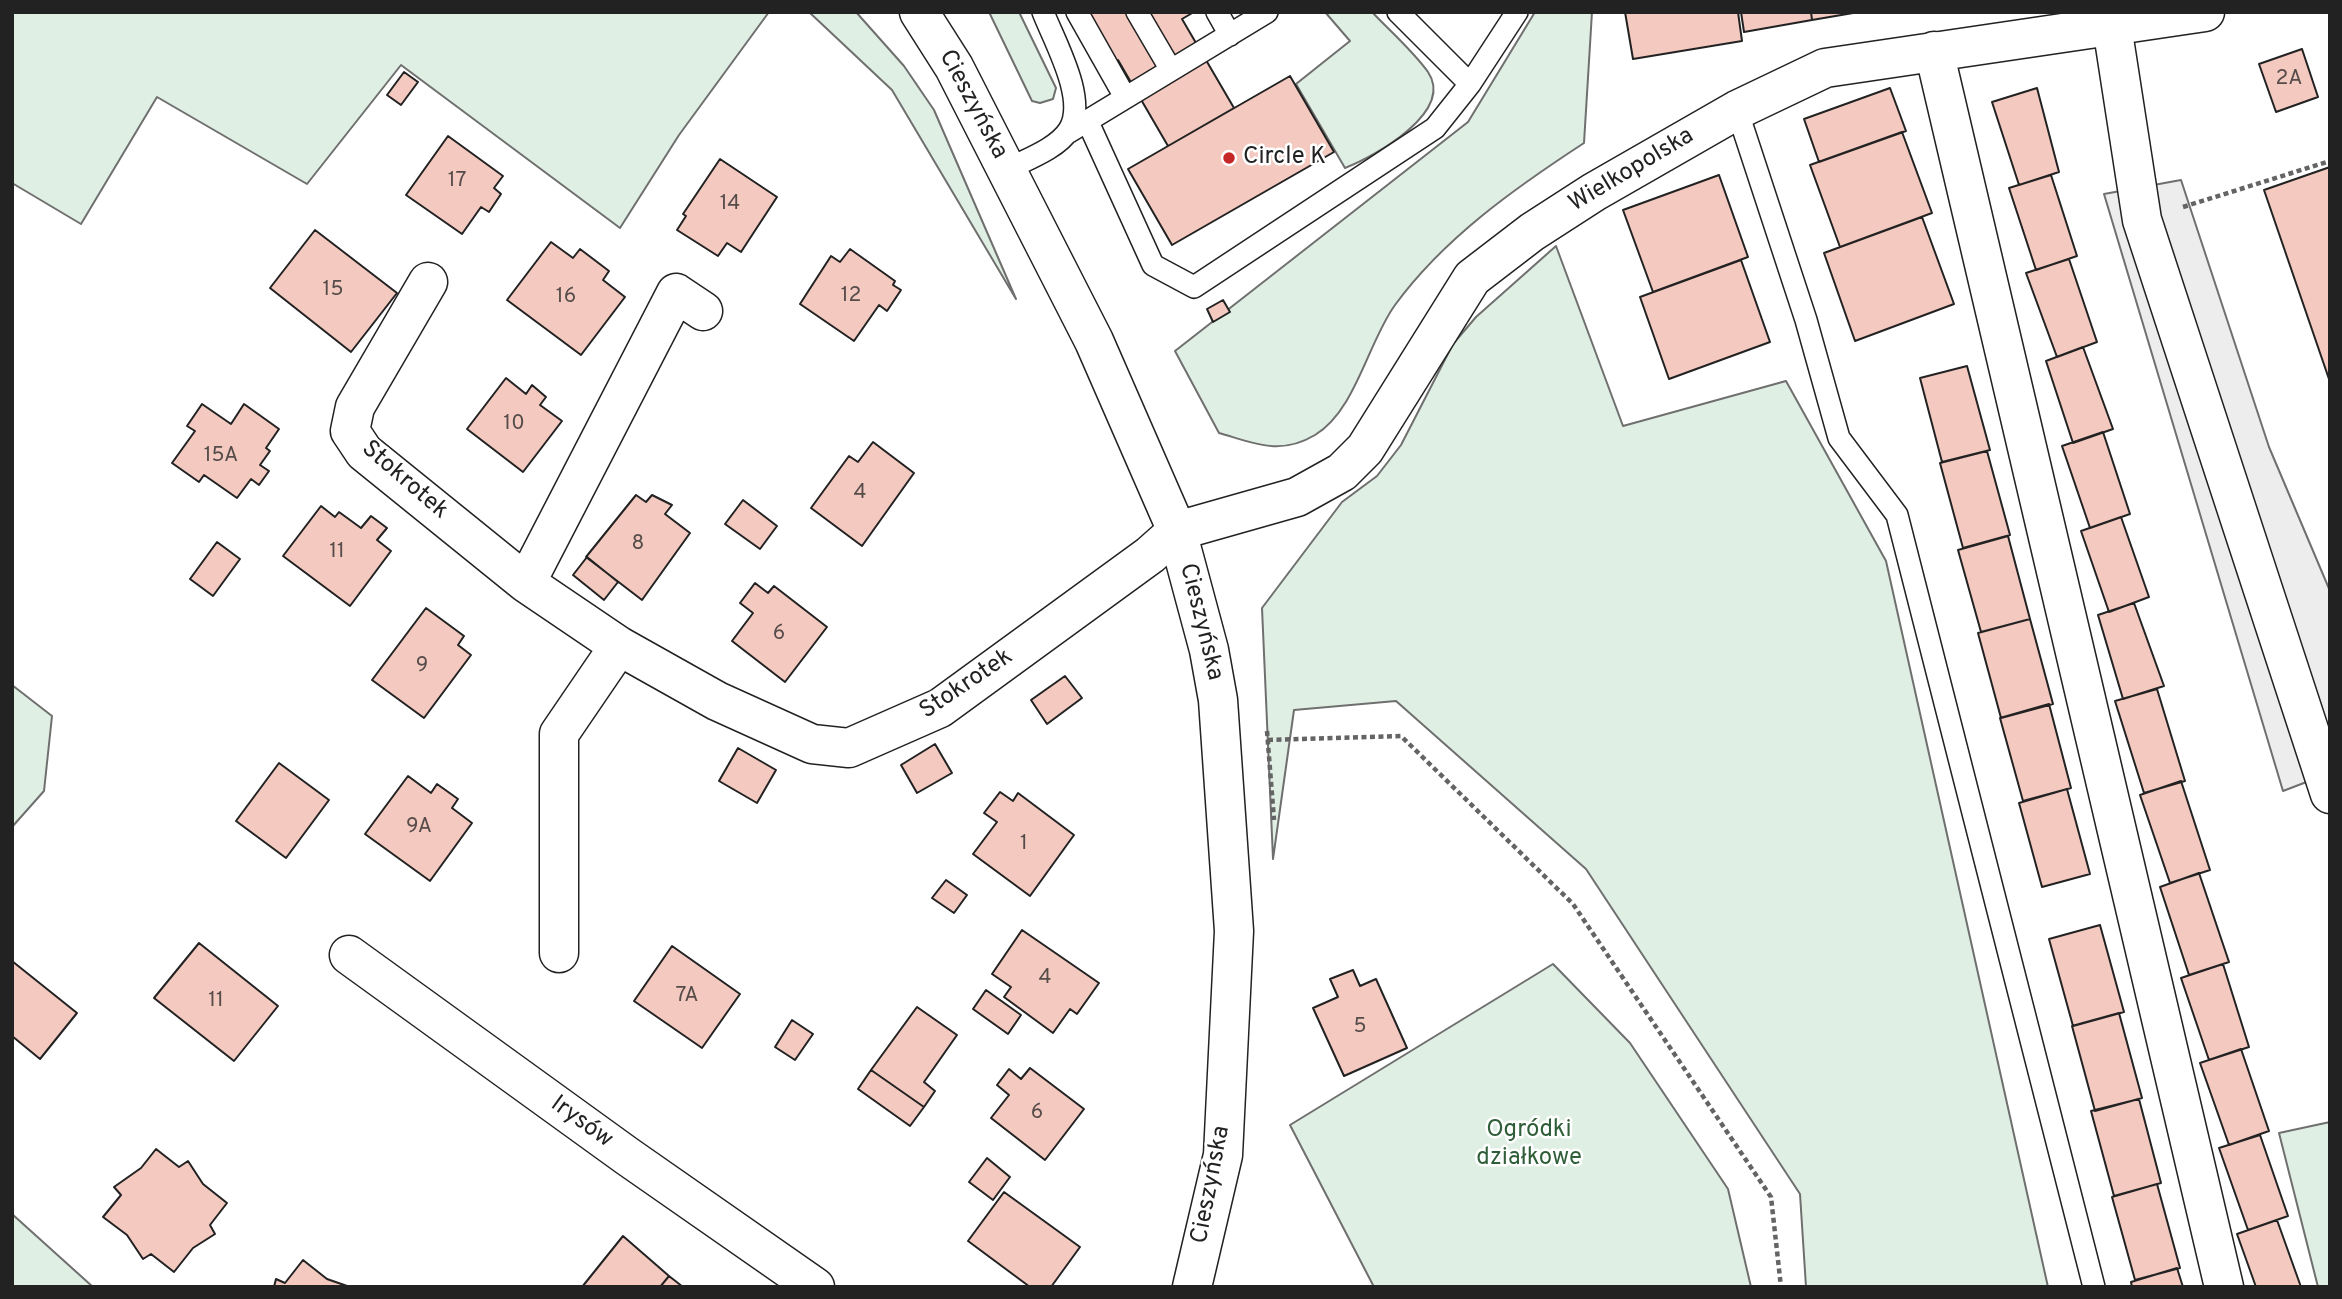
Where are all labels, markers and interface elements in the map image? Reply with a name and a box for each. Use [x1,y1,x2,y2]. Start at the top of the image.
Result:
street label: Cieszyńska [931,45,1013,165]
house number: 2A [2275,67,2303,93]
street label: Wielkopolska [1564,123,1700,219]
place label: Circle K [1243,144,1326,172]
marker: Circle K [1221,150,1237,166]
house number: 17 [448,169,466,195]
house number: 14 [720,192,740,218]
house number: 15 [323,278,343,304]
house number: 12 [841,284,861,310]
house number: 16 [556,285,576,311]
house number: 10 [503,412,525,438]
street label: Stokrotek [355,435,453,527]
house number: 15A [204,444,238,470]
house number: 4 [853,481,867,507]
house number: 8 [632,532,644,558]
house number: 11 [329,540,345,566]
street label: Cieszyńska [1172,561,1228,683]
house number: 6 [773,622,785,648]
street label: Stokrotek [915,644,1019,726]
house number: 9 [416,654,428,680]
house number: 9A [406,815,432,841]
house number: 1 [1020,832,1028,858]
house number: 4 [1038,966,1052,992]
house number: 7A [676,984,698,1010]
house number: 11 [208,989,224,1015]
house number: 5 [1353,1015,1367,1041]
street label: Irysów [544,1091,618,1155]
house number: 6 [1031,1101,1043,1127]
park label: Ogródki działkowe [1476,1117,1582,1173]
street label: Cieszyńska [1186,1124,1238,1246]

